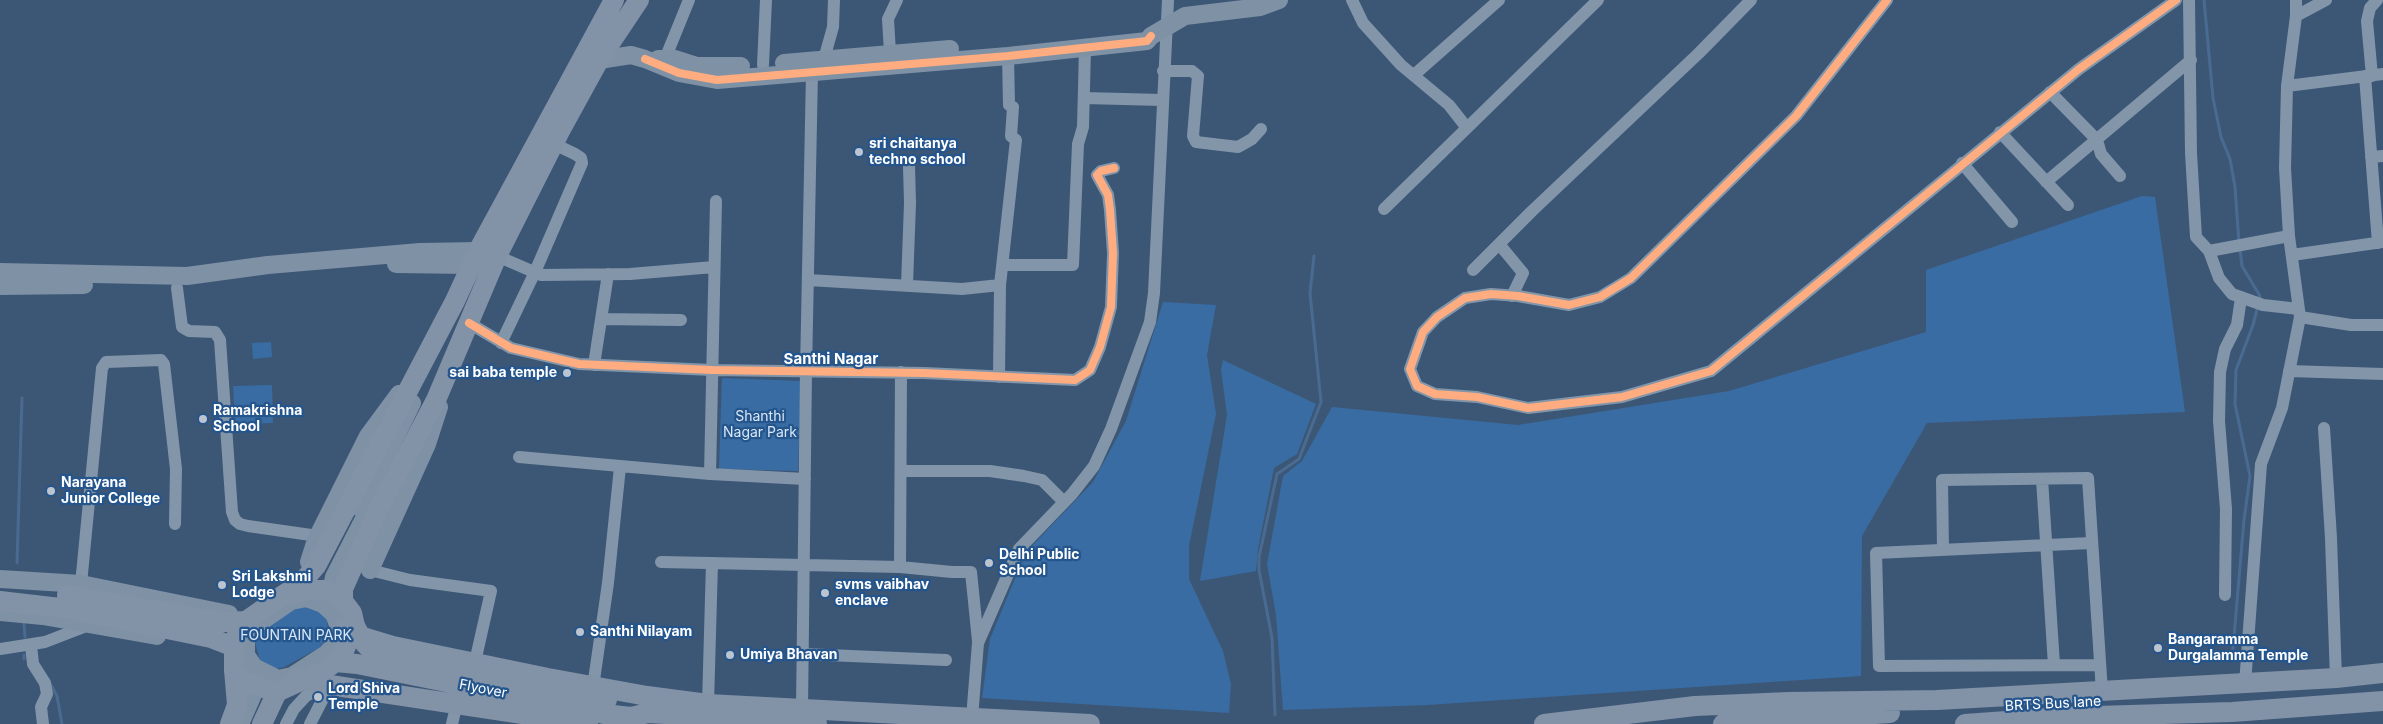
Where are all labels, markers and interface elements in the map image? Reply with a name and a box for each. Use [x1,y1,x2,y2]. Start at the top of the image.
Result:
place label: sri chaitanya techno school [869,136,966,168]
marker: sri chaitanya techno school [853,146,865,158]
district label: Santhi Nagar [784,350,878,368]
place label: sai baba temple [449,365,557,381]
marker: sai baba temple [561,367,573,379]
place label: Ramakrishna School [213,403,302,436]
park label: Shanthi Nagar Park [723,409,797,442]
marker: Ramakrishna School [197,413,209,425]
place label: Narayana Junior College [61,475,160,508]
marker: Narayana Junior College [45,485,57,497]
place label: Delhi Public School [999,547,1080,580]
marker: Delhi Public School [983,557,995,569]
place label: Sri Lakshmi Lodge [232,569,311,602]
place label: svms vaibhav enclave [835,577,929,610]
marker: Sri Lakshmi Lodge [216,579,228,591]
marker: svms vaibhav enclave [819,587,831,599]
place label: Santhi Nilayam [590,624,692,640]
marker: Santhi Nilayam [574,626,586,638]
park label: FOUNTAIN PARK [240,628,352,644]
place label: Bangaramma Durgalamma Temple [2168,632,2308,664]
marker: Bangaramma Durgalamma Temple [2152,642,2164,654]
place label: Umiya Bhavan [740,647,838,663]
marker: Umiya Bhavan [724,649,736,661]
street label: Flyover [458,676,508,702]
place label: Lord Shiva Temple [328,681,400,714]
marker: Lord Shiva Temple [312,691,324,703]
street label: BRTS Bus lane [2004,693,2102,715]

